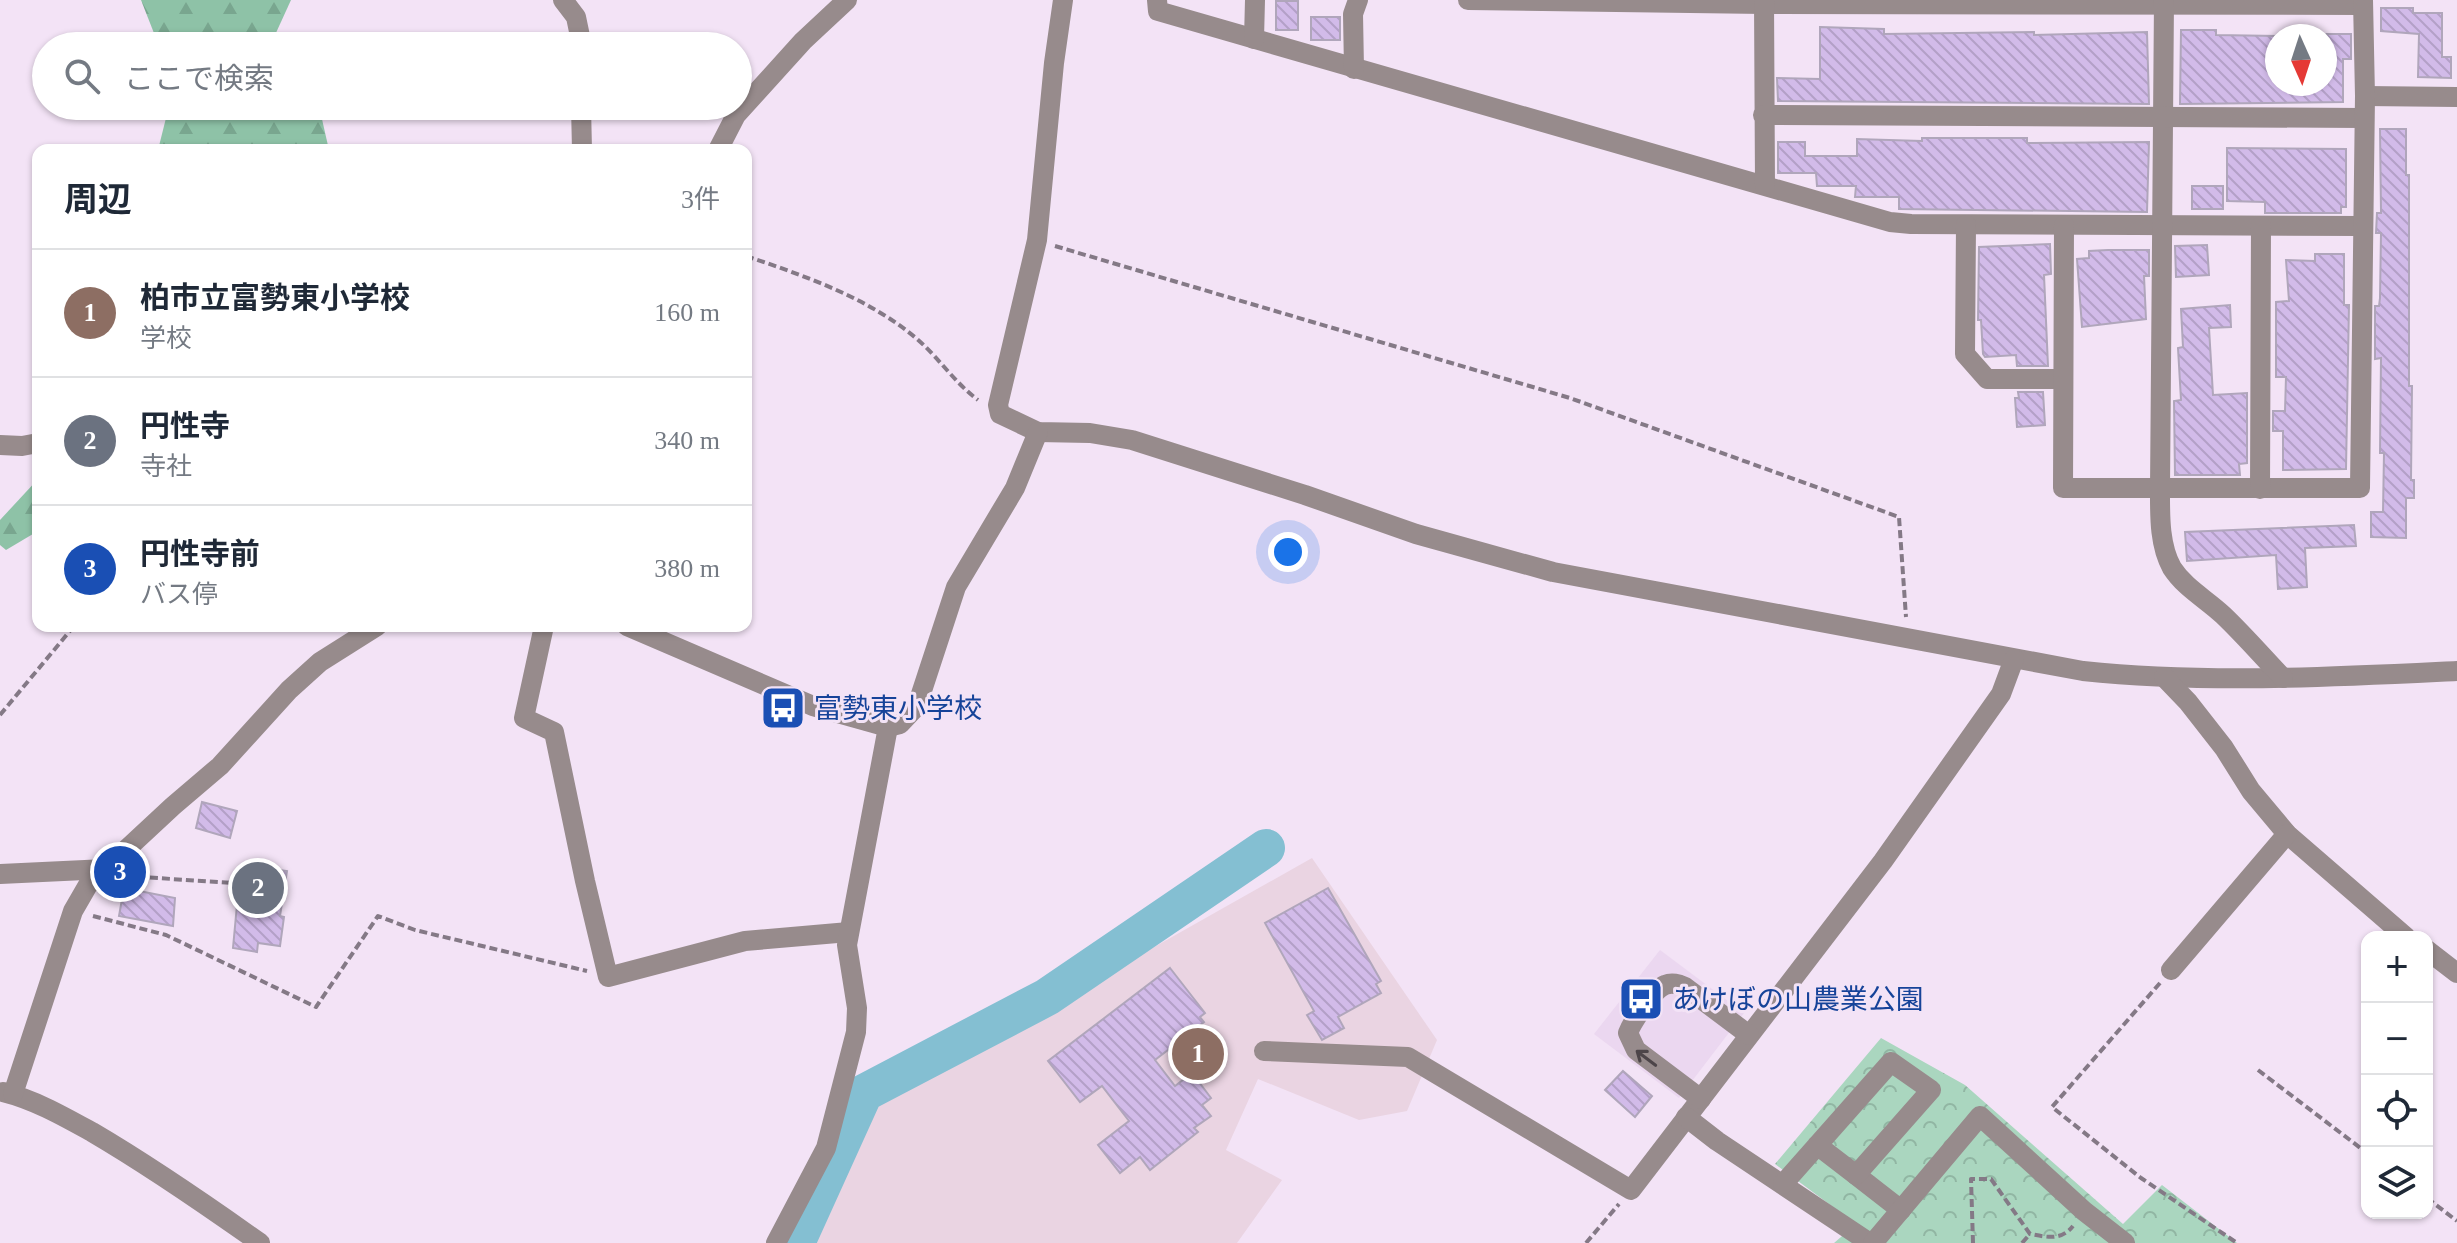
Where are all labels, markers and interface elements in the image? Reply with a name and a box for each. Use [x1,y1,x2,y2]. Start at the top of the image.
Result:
north arrow [2265,24,2337,96]
search box [32,32,752,120]
icon: search [60,54,104,98]
text: ここで検索 [124,62,274,95]
text: 周辺 [64,181,132,218]
text: 3件 [681,185,720,214]
text: 柏市立富勢東小学校 [140,281,410,314]
text: 1 [84,298,97,327]
text: 160 m [654,298,720,327]
text: 学校 [140,324,192,353]
text: 円性寺 [140,409,230,442]
text: 2 [84,426,97,455]
text: 340 m [654,426,720,455]
text: 寺社 [140,452,192,481]
your location [1268,532,1308,572]
text: 円性寺前 [140,537,260,570]
text: 3 [84,554,97,583]
text: 380 m [654,554,720,583]
text: バス停 [140,580,218,609]
bus stop icon: 富勢東小学校 [759,684,807,732]
place label: 富勢東小学校 [814,693,982,724]
pin: 3 [94,842,146,902]
pin: 2 [232,858,284,918]
map controls [2361,931,2433,1219]
button: + [2361,931,2433,1003]
bus stop icon: あけぼの山農業公園 [1617,975,1665,1023]
place label: あけぼの山農業公園 [1672,984,1924,1015]
button: − [2361,1003,2433,1075]
pin: 1 [1172,1024,1224,1084]
one-way arrow [1636,1049,1658,1066]
button: locate [2361,1075,2433,1147]
button: layers [2361,1147,2433,1219]

